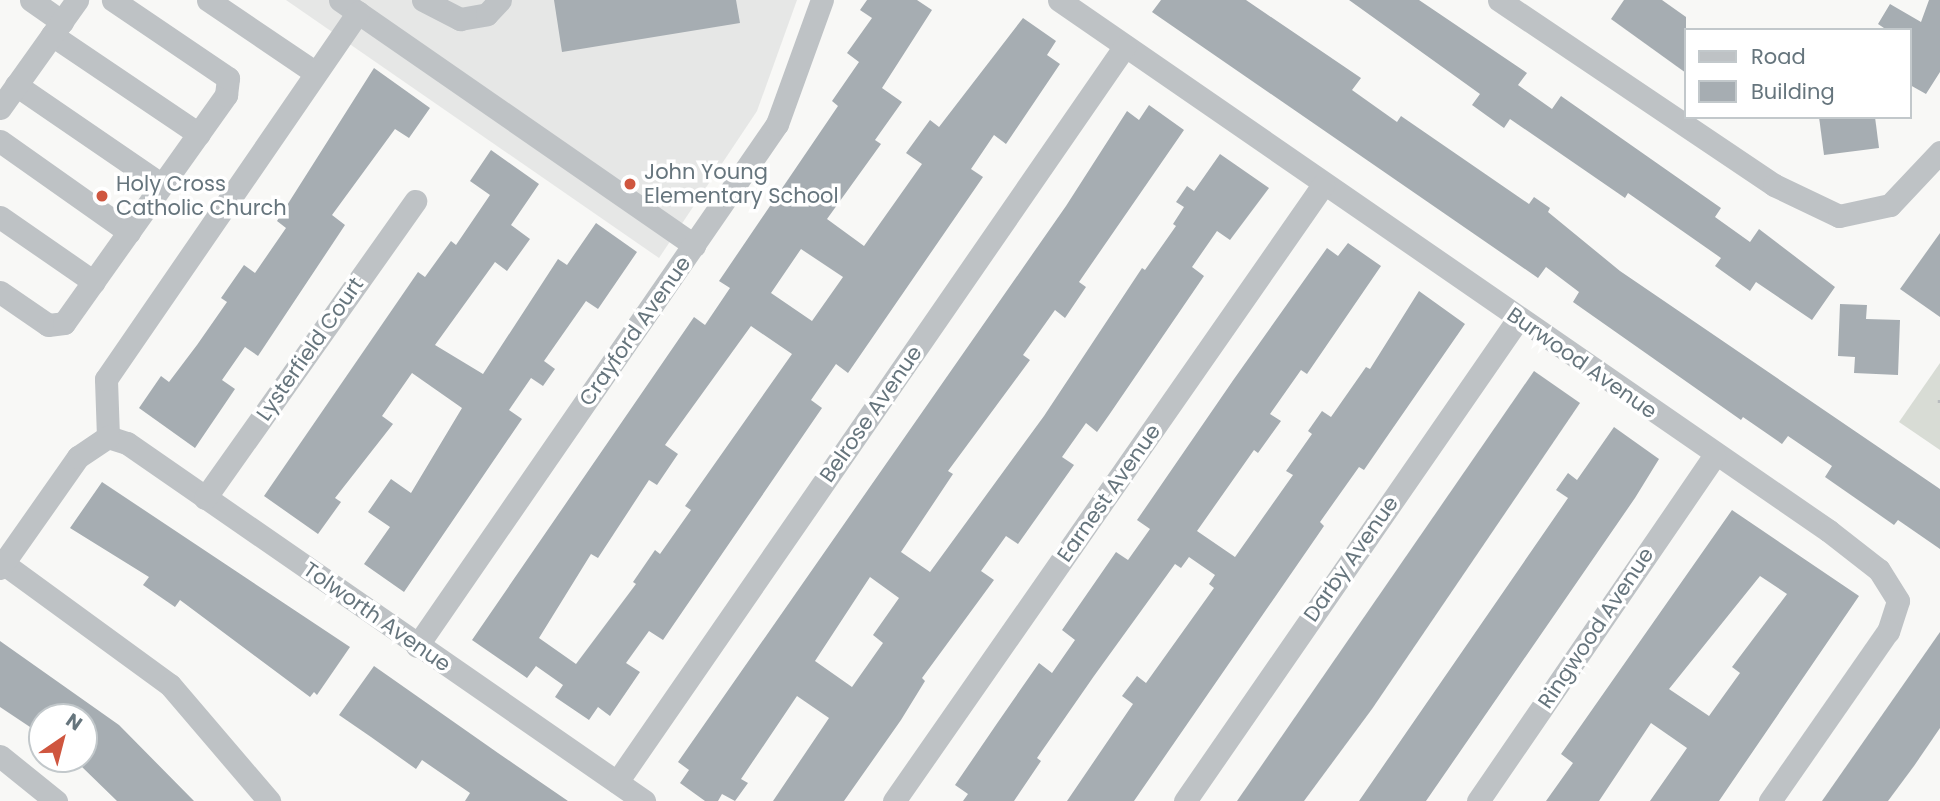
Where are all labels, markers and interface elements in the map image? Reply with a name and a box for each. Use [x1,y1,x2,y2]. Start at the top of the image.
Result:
legend [1685,28,1912,119]
text: Road [1751,42,1806,71]
text: Building [1751,77,1835,106]
place label: John Young Elementary School [644,159,839,209]
place label: Holy Cross Catholic Church [116,171,287,221]
marker: John Young Elementary School [622,176,638,192]
marker: Holy Cross Catholic Church [94,188,110,204]
street label: Crayford Avenue [574,251,696,411]
street label: Lysterfield Court [251,273,369,425]
street label: Burwood Avenue [1502,302,1662,424]
street label: Belrose Avenue [815,341,927,487]
street label: Earnest Avenue [1052,419,1166,567]
street label: Darby Avenue [1298,491,1404,627]
street label: Ringwood Avenue [1533,543,1659,713]
street label: Tolworth Avenue [299,557,455,677]
north arrow [28,703,98,773]
text: N [61,707,88,737]

